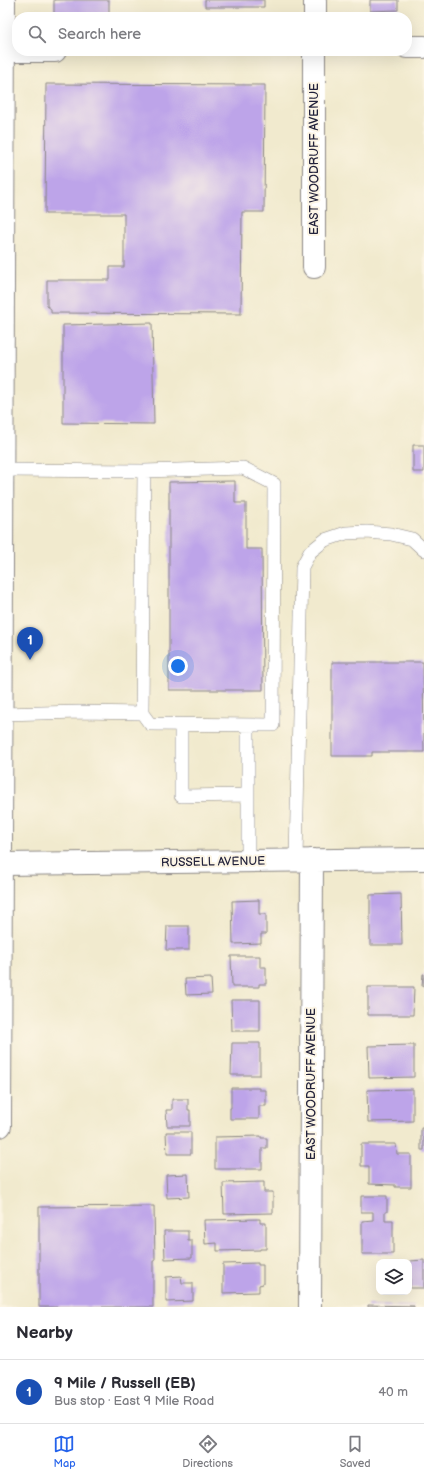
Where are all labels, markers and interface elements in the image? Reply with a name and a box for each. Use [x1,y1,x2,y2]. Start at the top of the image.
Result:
search box [12,12,412,56]
icon: search [26,23,48,45]
text: Search here [58,25,141,44]
street label: EAST WOODRUFF AVENUE [307,83,322,235]
pin: 1 [17,627,43,660]
your location [168,656,188,676]
street label: RUSSELL AVENUE [161,854,265,870]
street label: EAST WOODRUFF AVENUE [304,1008,319,1160]
map controls [376,1259,412,1295]
button: layers [376,1259,412,1295]
text: Nearby [16,1323,73,1343]
text: 9 Mile / Russell (EB) [54,1374,196,1393]
text: 1 [26,1384,32,1400]
text: 40 m [378,1384,408,1400]
text: Bus stop · East 9 Mile Road [54,1393,214,1409]
tab: Map [53,1433,76,1470]
tab: Directions [182,1433,233,1470]
tab: Saved [340,1433,371,1470]

